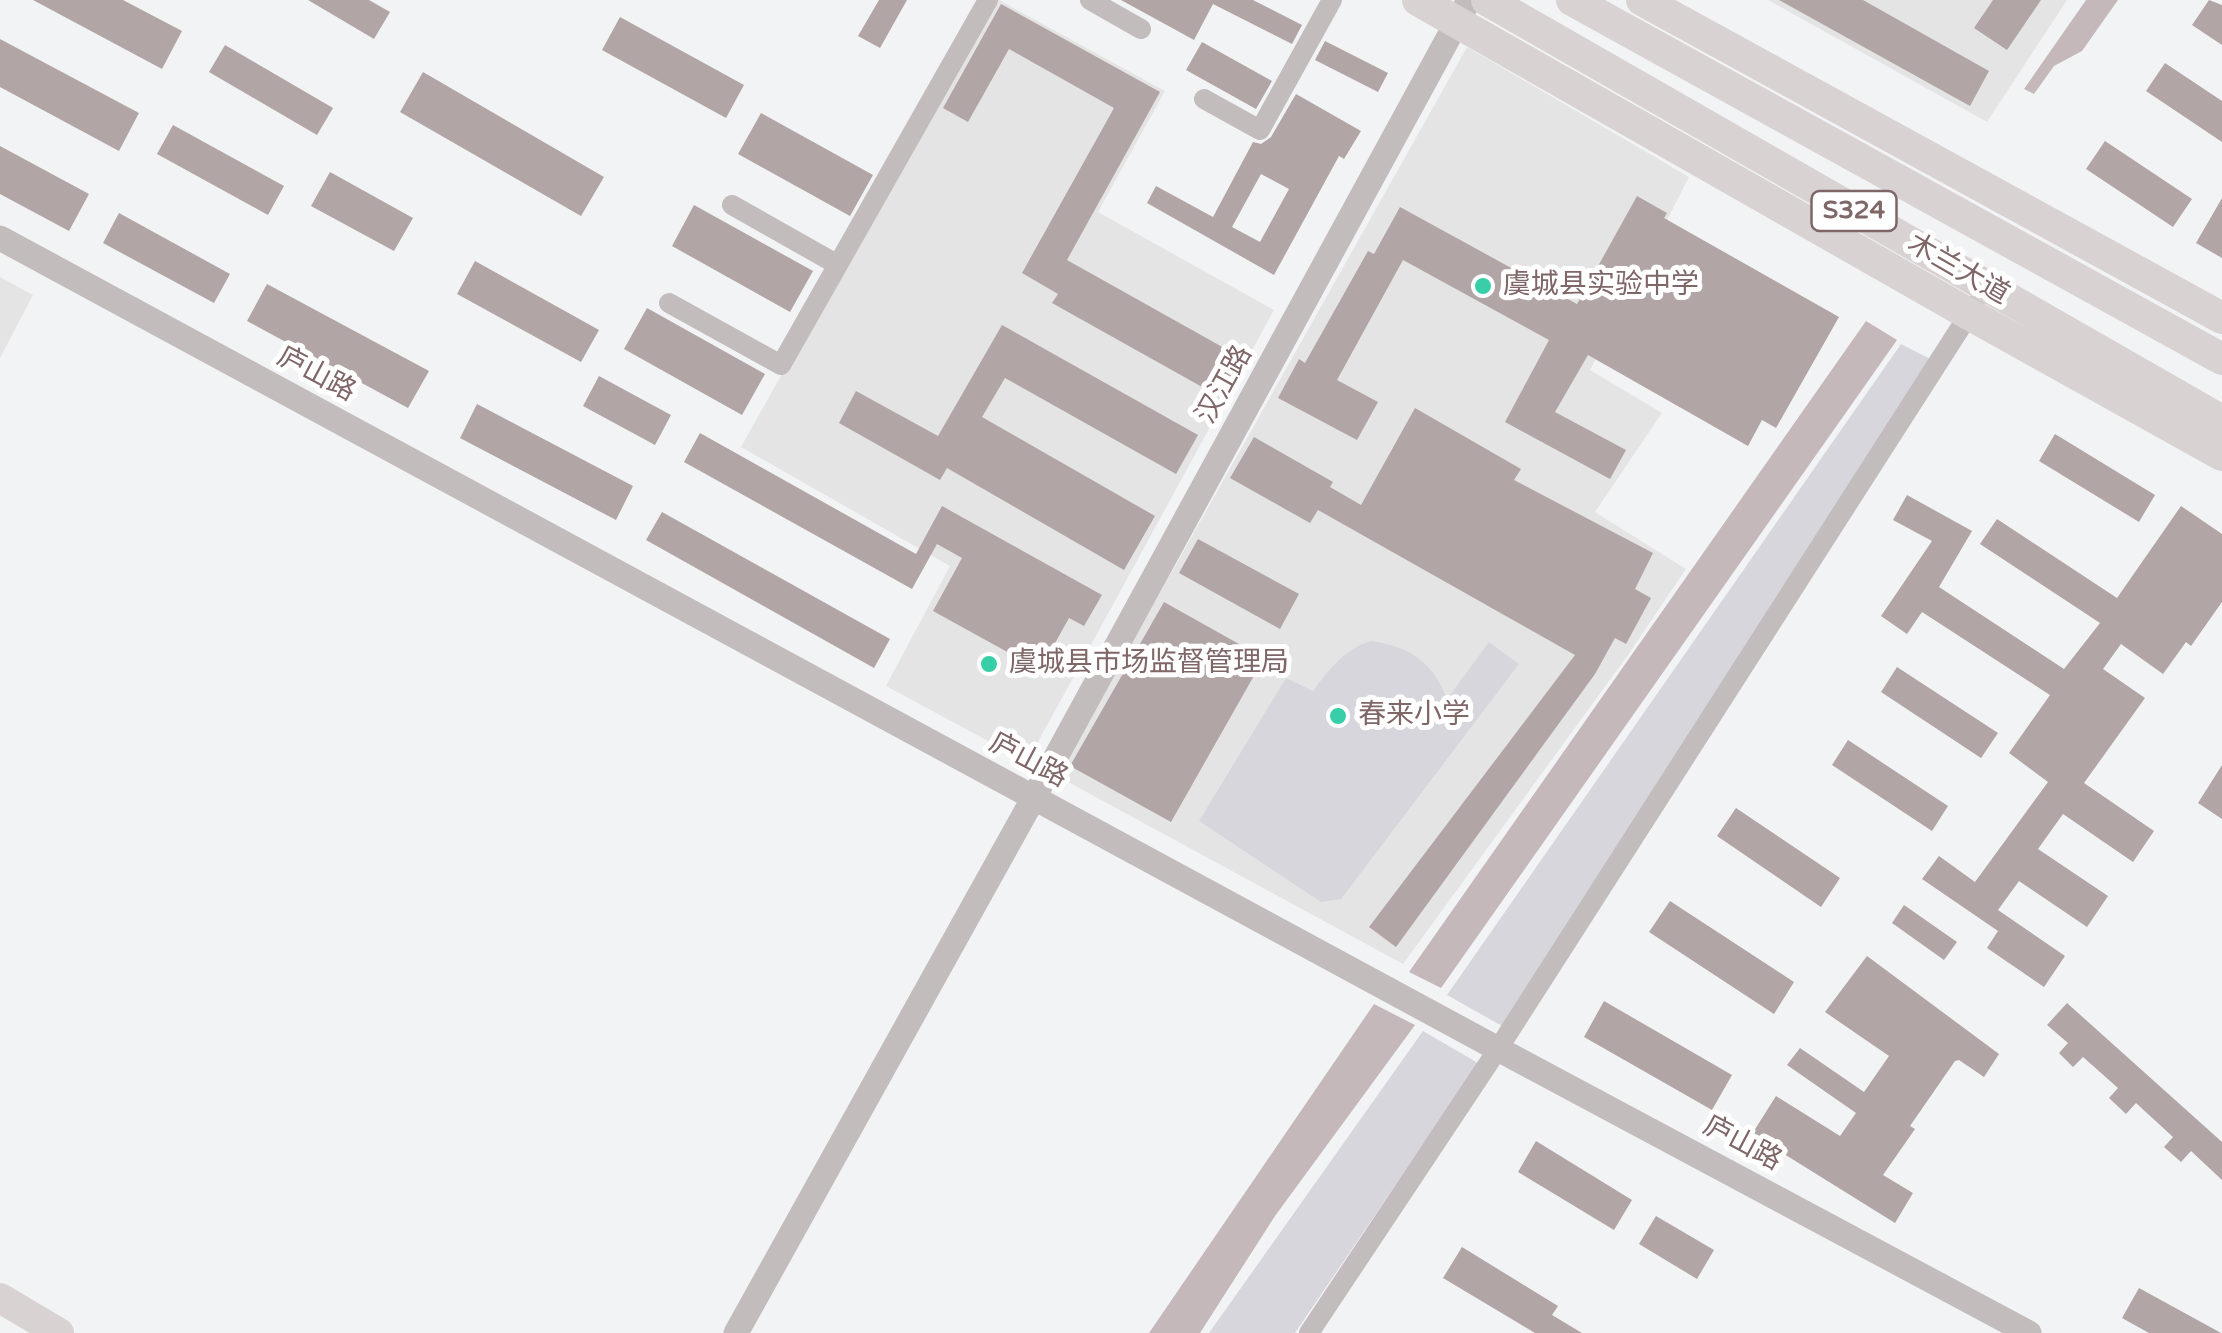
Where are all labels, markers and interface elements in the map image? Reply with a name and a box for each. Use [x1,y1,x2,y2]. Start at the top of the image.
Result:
road number: S324 [1812,191,1896,231]
street label: 木兰大道 [1901,227,2015,313]
place label: 虞城县实验中学 [1503,269,1699,303]
marker: 虞城县实验中学 [1472,275,1494,297]
street label: 庐山路 [271,340,361,410]
street label: 汉江路 [1190,340,1260,430]
place label: 虞城县市场监督管理局 [1009,647,1289,681]
marker: 虞城县市场监督管理局 [978,653,1000,675]
place label: 春来小学 [1358,699,1470,733]
marker: 春来小学 [1327,705,1349,727]
street label: 庐山路 [983,726,1073,796]
street label: 庐山路 [1697,1109,1787,1179]

